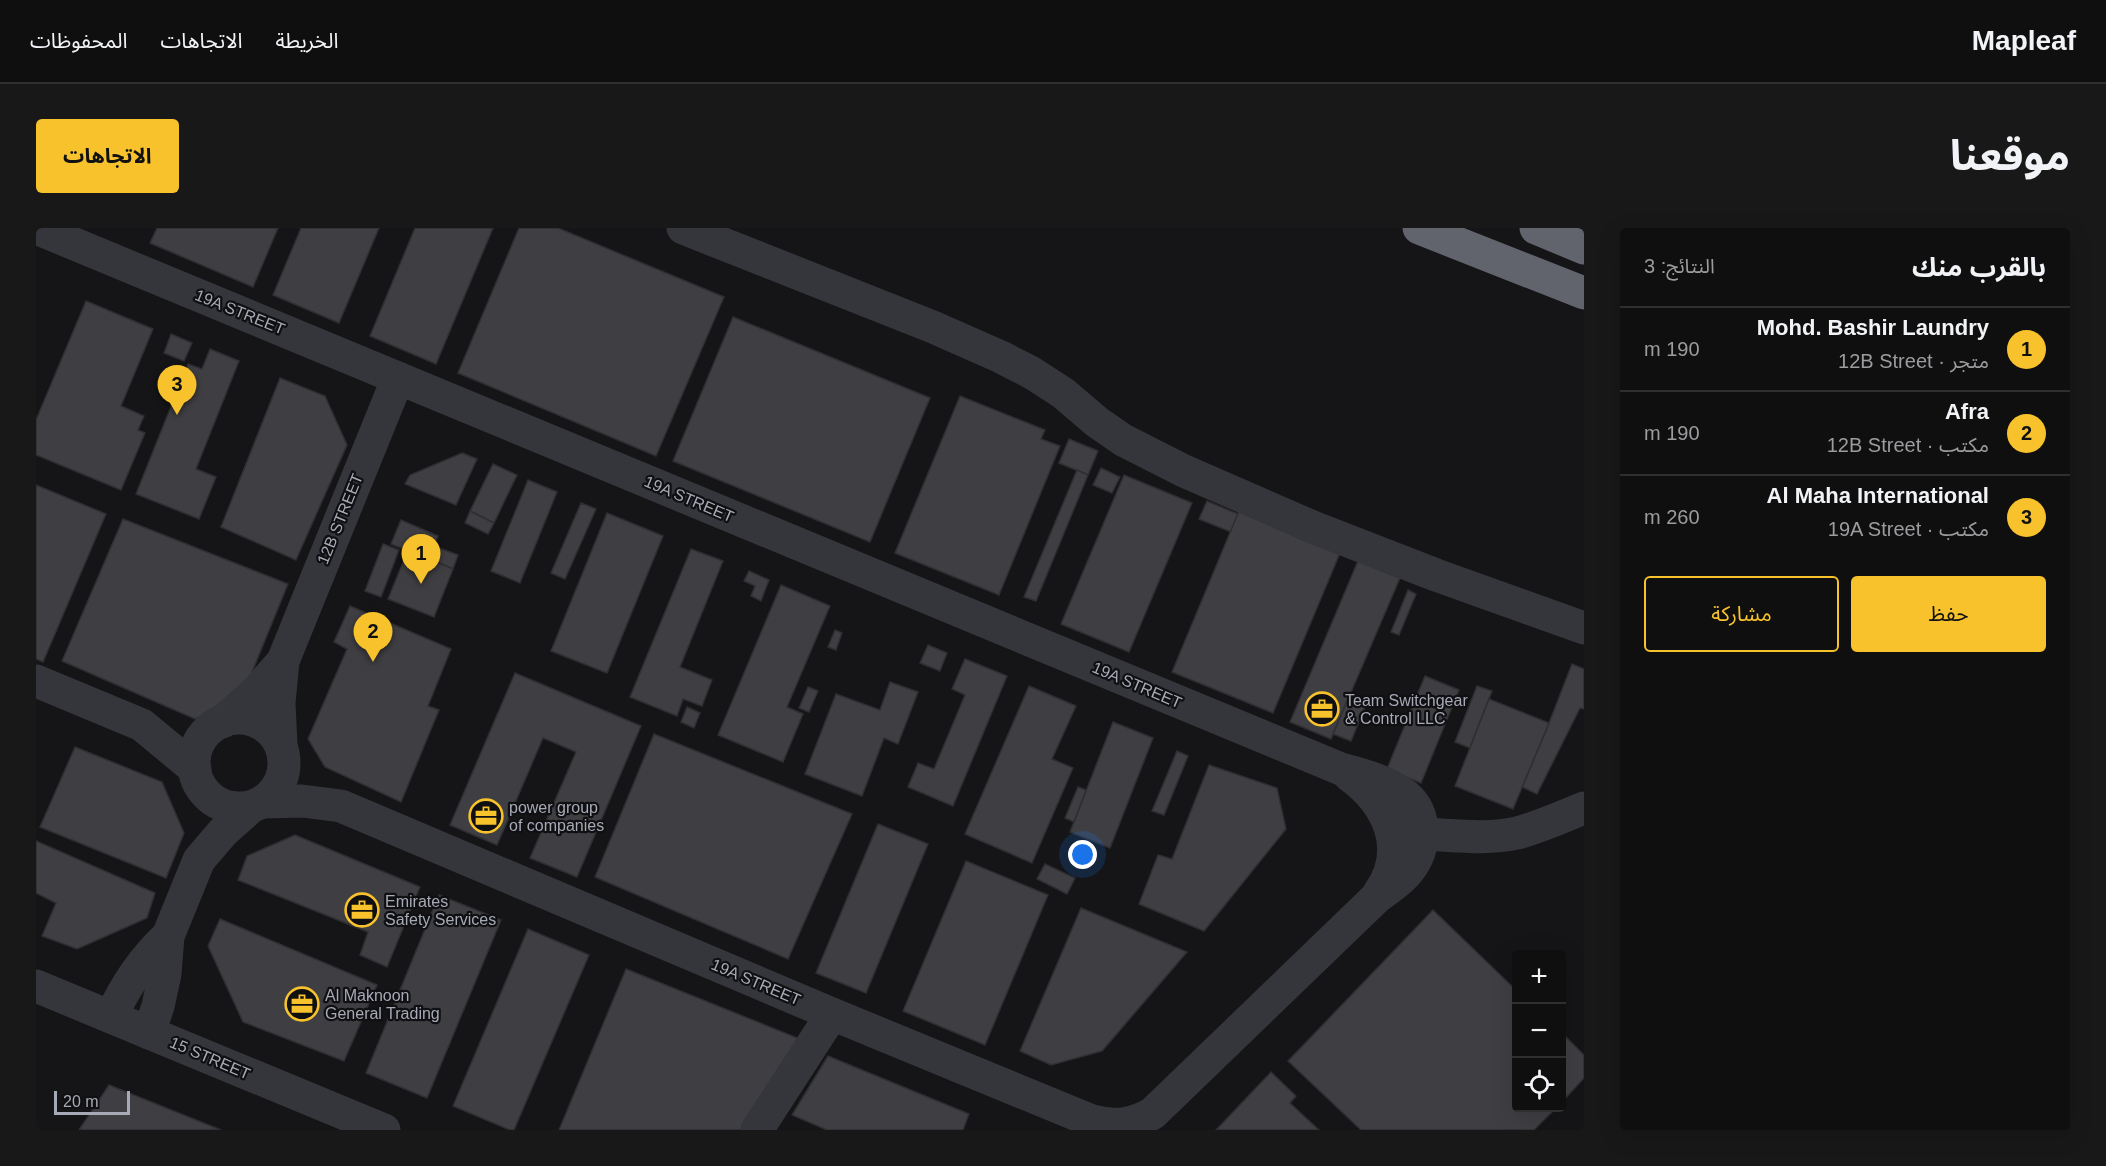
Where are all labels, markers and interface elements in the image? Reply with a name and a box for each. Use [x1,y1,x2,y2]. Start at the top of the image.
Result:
text: Mapleaf [1972,25,2076,56]
text: المحفوظات [30,29,127,52]
text: الاتجاهات [160,29,242,52]
text: الخريطة [275,29,338,52]
button: الاتجاهات [36,119,179,193]
text: موقعنا [1950,132,2070,179]
text: بالقرب منك [1912,252,2046,282]
text: النتائج: 3 [1644,255,1715,277]
street label: 19A STREET [193,286,288,338]
text: Mohd. Bashir Laundry [1757,315,1989,340]
text: 190 m [1644,338,1700,360]
text: 1 [2021,338,2032,360]
text: متجر · 12B Street [1838,350,1989,372]
pin: 3 [158,366,196,415]
text: Afra [1945,399,1989,424]
text: 190 m [1644,422,1700,444]
text: 2 [2021,422,2032,444]
text: مكتب · 12B Street [1827,434,1989,456]
street label: 12B STREET [314,471,366,567]
street label: 19A STREET [642,473,736,526]
text: Al Maha International [1767,483,1989,508]
text: 260 m [1644,506,1700,528]
text: 3 [2021,506,2032,528]
text: مكتب · 19A Street [1828,518,1989,540]
pin: 1 [402,534,440,584]
button: مشاركة [1644,576,1839,652]
button: حفظ [1851,576,2046,652]
pin: 2 [354,612,392,662]
street label: 19A STREET [1090,659,1184,712]
office icon: Team Switchgear & Control LLC [1304,691,1340,727]
place label: Team Switchgear & Control LLC [1345,692,1468,727]
office icon: power group of companies [468,798,504,834]
place label: power group of companies [509,799,604,834]
your location [1068,840,1097,869]
office icon: Emirates Safety Services [344,892,380,928]
place label: Emirates Safety Services [385,893,496,928]
map controls [1512,950,1566,1112]
button: + [1512,950,1566,1004]
street label: 19A STREET [709,956,803,1009]
office icon: Al Maknoon General Trading [284,986,320,1022]
place label: Al Maknoon General Trading [325,987,440,1022]
button: − [1512,1004,1566,1058]
street label: 15 STREET [167,1033,253,1083]
button: locate [1512,1058,1566,1112]
scale bar [54,1088,130,1116]
text: 20 m [63,1093,99,1110]

